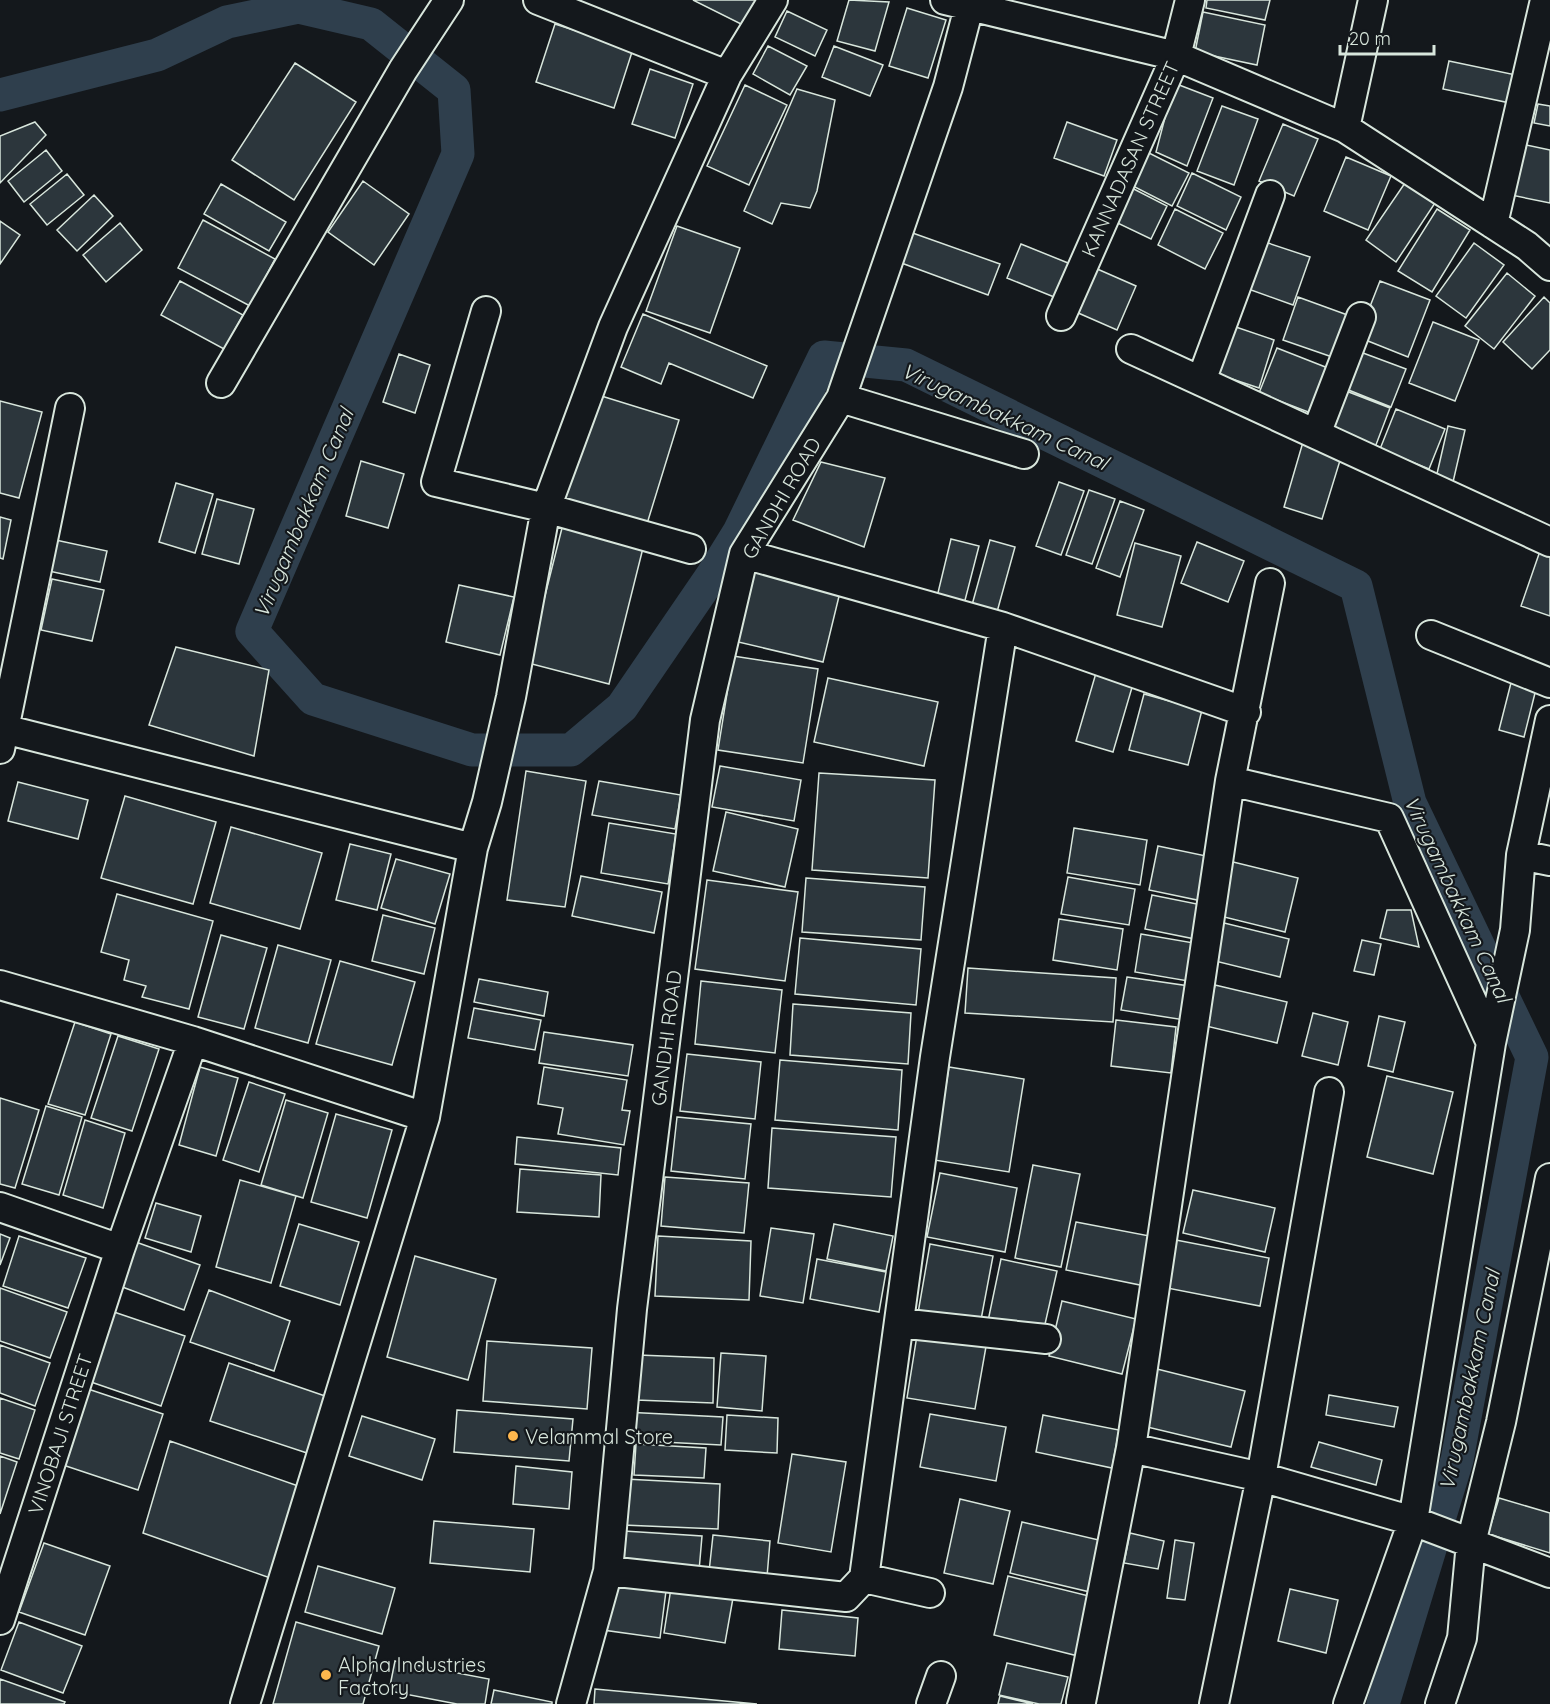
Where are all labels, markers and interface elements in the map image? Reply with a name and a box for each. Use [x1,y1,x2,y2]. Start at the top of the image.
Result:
scale bar [1340,18,1434,56]
text: 20 m [1349,27,1391,50]
street label: KANNADASAN STREET [1076,57,1184,261]
water label: Virugambakkam Canal [898,357,1114,476]
water label: Virugambakkam Canal [247,403,360,621]
street label: GANDHI ROAD [736,433,826,563]
water label: Virugambakkam Canal [1399,792,1518,1008]
street label: GANDHI ROAD [645,969,687,1107]
water label: Virugambakkam Canal [1433,1265,1506,1493]
street label: VINOBAJI STREET [22,1350,98,1518]
place label: Velammal Store [525,1424,673,1449]
marker: Velammal Store [506,1429,520,1443]
place label: Alpha Industries Factory [338,1652,486,1700]
marker: Alpha Industries Factory [319,1668,333,1682]

